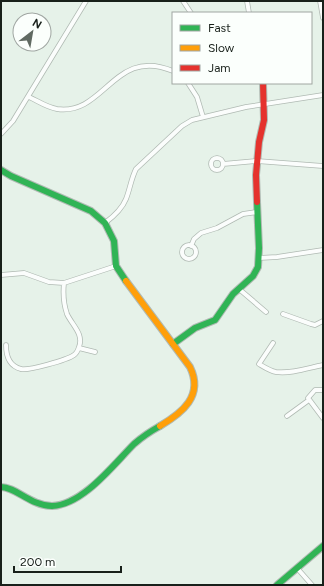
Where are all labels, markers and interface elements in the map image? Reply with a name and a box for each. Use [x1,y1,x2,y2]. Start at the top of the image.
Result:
north arrow [12,12,52,52]
legend [172,12,312,84]
text: N [30,16,44,32]
text: Fast [208,21,231,35]
text: Slow [208,41,235,55]
text: Jam [208,61,231,75]
scale bar [14,548,121,574]
text: 200 m [20,555,55,569]

